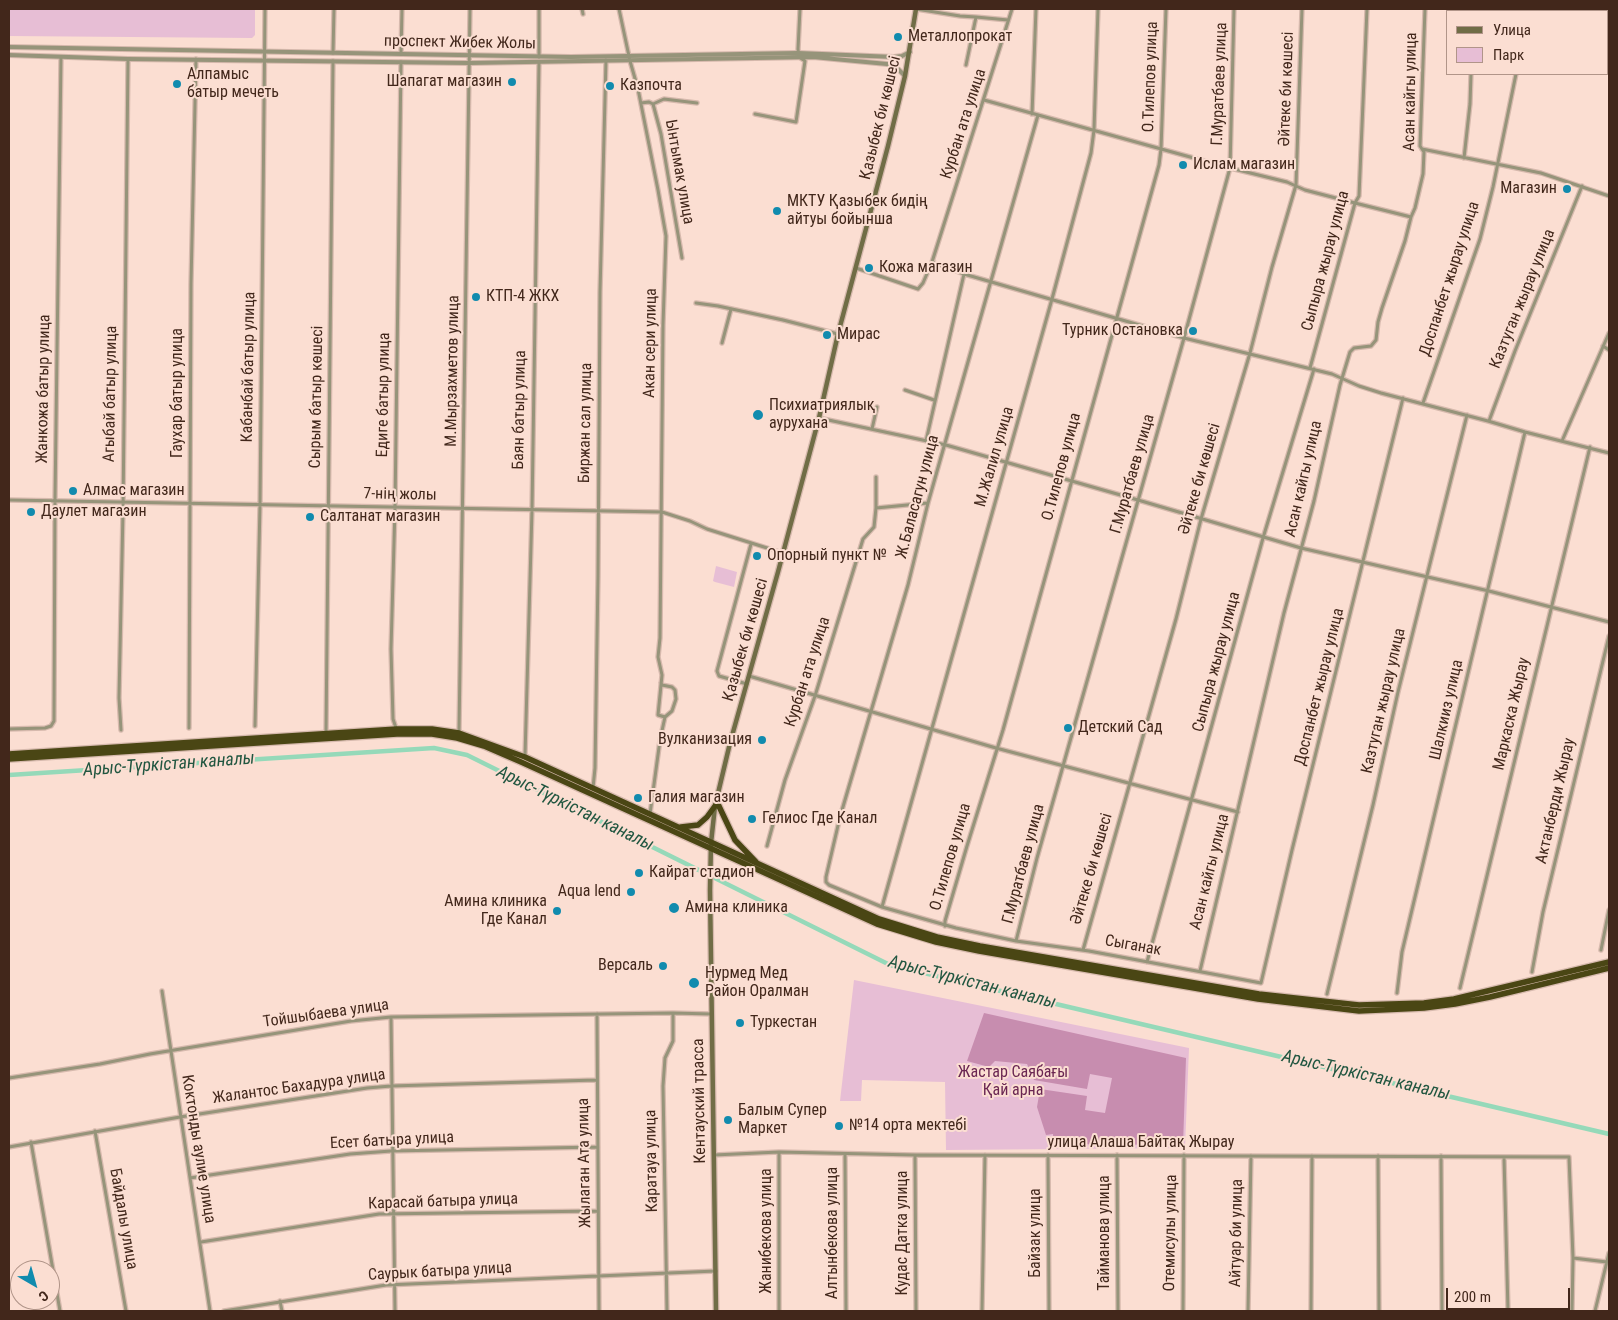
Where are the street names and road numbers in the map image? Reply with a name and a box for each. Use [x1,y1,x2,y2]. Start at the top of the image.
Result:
street label: О.Тилепов улица [1139,21,1163,133]
street label: Г.Муратбаев улица [1208,22,1232,146]
street label: Әйтеке би көшесі [1275,31,1299,147]
street label: проспект Жибек Жолы [384,32,536,54]
street label: Асан кайгы улица [1400,32,1422,152]
street label: Қазыбек би көшесі [856,54,906,182]
street label: Курбан ата улица [937,66,991,182]
street label: Ынтымак улица [660,118,698,226]
street label: Сыпыра жырау улица [1298,189,1354,333]
street label: Доспанбет жырау улица [1416,199,1484,359]
street label: Казтуган жырау улица [1486,226,1560,372]
street label: Акан сери улица [640,288,662,398]
street label: Кабанбай батыр улица [238,291,260,443]
street label: М.Мырзахметов улица [442,295,464,447]
street label: Жанкожа батыр улица [33,314,55,464]
street label: Агыбай батыр улица [100,326,122,462]
street label: Сырым батыр көшесі [306,326,328,468]
street label: Гаухар батыр улица [168,328,188,458]
street label: Едиге батыр улица [373,332,395,458]
street label: Баян батыр улица [509,350,531,470]
street label: Биржан сал улица [575,363,597,483]
street label: М.Жалил улица [972,405,1018,509]
street label: О.Тилепов улица [1038,411,1086,523]
street label: Г.Муратбаев улица [1107,412,1159,536]
street label: Асан кайгы улица [1281,419,1327,539]
street label: Әйтеке би көшесі [1175,421,1225,537]
street label: Ж.Баласагун улица [892,433,944,561]
street label: 7-нің жолы [363,485,437,505]
street label: Қазыбек би көшесі [719,576,773,704]
street label: Сыпыра жырау улица [1189,590,1245,734]
street label: Доспанбет жырау улица [1291,606,1349,768]
street label: Курбан ата улица [781,614,835,730]
street label: Казтуган жырау улица [1358,626,1410,776]
street label: Маркаска Жырау [1490,656,1534,772]
street label: Шалкииз улица [1426,658,1468,762]
street label: Актанберди Жырау [1532,736,1580,866]
street label: О.Тилепов улица [926,801,976,913]
street label: Г.Муратбаев улица [999,802,1049,926]
street label: Әйтеке би көшесі [1067,811,1117,927]
street label: Асан кайгы улица [1186,812,1234,932]
street label: Сыганак [1103,932,1163,960]
street label: Тойшыбаева улица [262,996,390,1032]
street label: Кентауский трасса [689,1038,711,1164]
street label: Жалантос Бахадура улица [211,1065,387,1109]
street label: Коктонды аулие улица [177,1073,219,1225]
street label: Жылаган Ата улица [574,1098,596,1228]
street label: Каратауа улица [642,1109,662,1213]
street label: Есет батыра улица [330,1128,454,1154]
street label: улица Алаша Байтақ Жырау [1048,1133,1234,1153]
street label: Байдалы улица [105,1167,141,1271]
street label: Алтынбекова улица [823,1167,843,1299]
street label: Жанибекова улица [757,1168,777,1294]
street label: Кудас Датка улица [893,1171,913,1295]
street label: Отемисулы улица [1160,1174,1182,1292]
street label: Тайманова улица [1095,1175,1115,1291]
street label: Айтуар би улица [1226,1179,1248,1287]
street label: Байзак улица [1026,1188,1046,1278]
street label: Карасай батыра улица [368,1190,518,1214]
street label: Саурык батыра улица [367,1259,513,1285]

